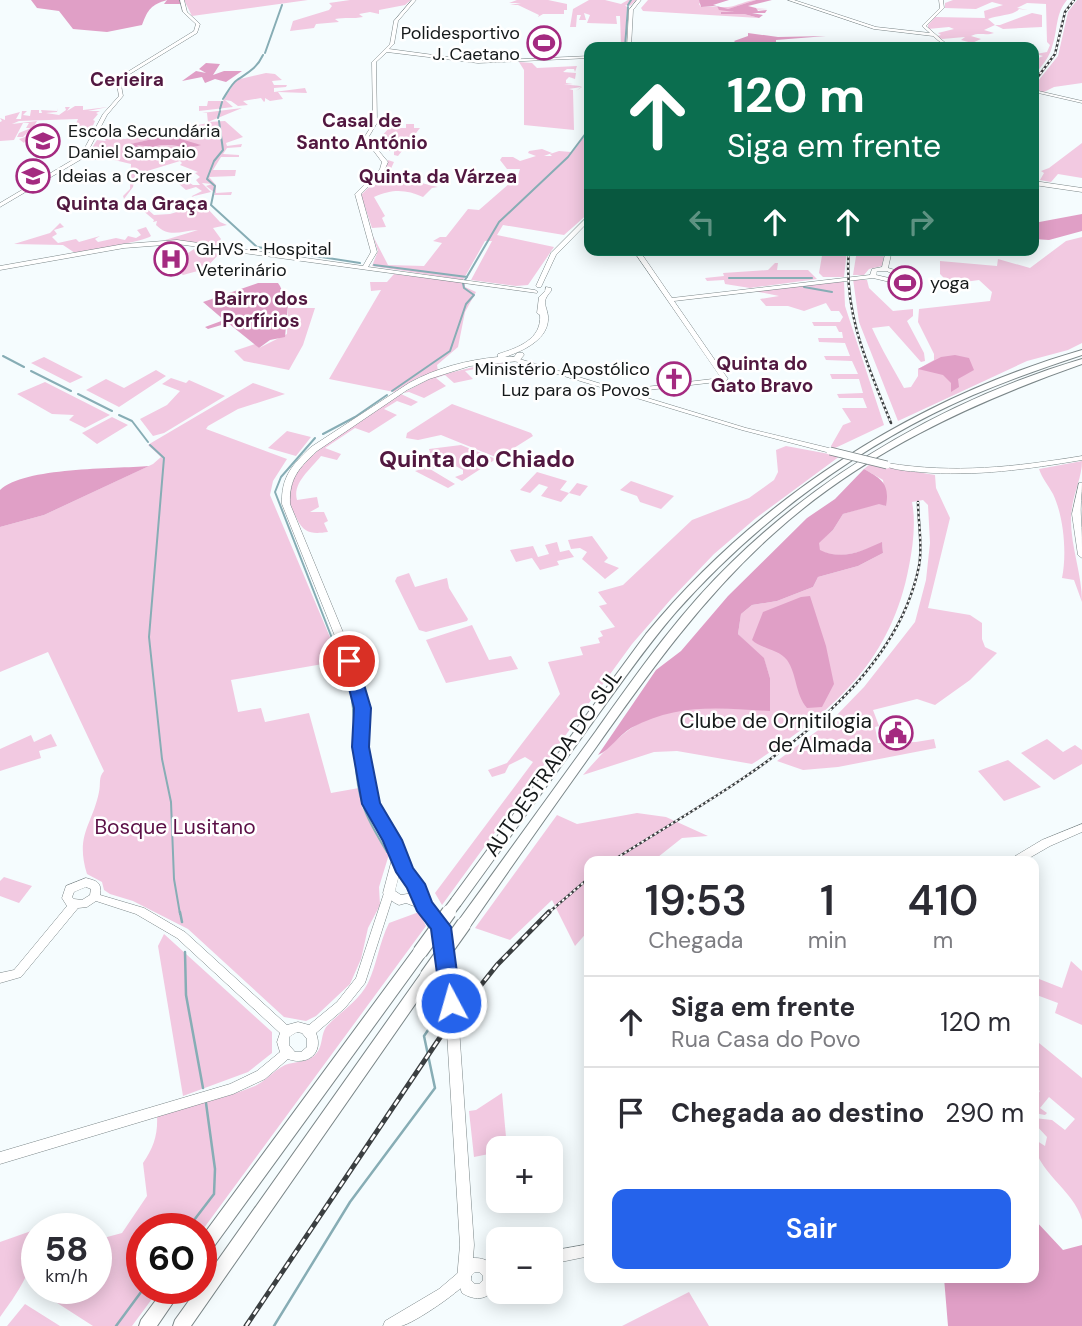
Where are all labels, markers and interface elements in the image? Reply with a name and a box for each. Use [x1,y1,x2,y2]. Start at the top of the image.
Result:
place label: Polidesportivo J. Caetano [401,21,520,66]
sports icon: Polidesportivo J. Caetano [525,24,563,62]
text: 120 m [727,63,865,127]
district label: Cerieira [90,67,164,92]
icon: ahead [612,70,703,161]
district label: Casal de Santo António [296,108,428,155]
place label: Escola Secundária Daniel Sampaio [68,119,220,164]
school or university icon: Escola Secundária Daniel Sampaio [24,122,62,160]
text: Siga em frente [727,125,941,167]
school or university icon: Ideias a Crescer [14,157,52,195]
place label: Ideias a Crescer [58,164,192,188]
district label: Quinta da Várzea [359,164,517,189]
district label: Quinta da Graça [56,191,208,216]
icon: left [683,203,721,241]
icon: ahead [756,203,794,241]
icon: ahead [829,203,867,241]
icon: right [902,203,940,241]
place label: GHVS - Hospital Veterinário [196,237,332,282]
hospital icon: GHVS - Hospital Veterinário [152,240,190,278]
sports icon: yoga [886,264,924,302]
place label: yoga [930,271,969,295]
district label: Bairro dos Porfírios [214,286,308,333]
district label: Quinta do Gato Bravo [711,351,813,398]
place label: Ministério Apostólico Luz para os Povos [474,357,650,402]
church icon: Ministério Apostólico Luz para os Povos [655,360,693,398]
district label: Quinta do Chiado [379,444,575,474]
pin [319,631,379,691]
icon: arrive [330,642,368,680]
street label: AUTOESTRADA DO SUL [478,664,628,862]
place label: Clube de Ornitilogia de Almada [680,707,872,759]
public building icon: Clube de Ornitilogia de Almada [877,714,915,752]
park label: Bosque Lusitano [94,813,256,841]
text: 19:53 [645,873,747,928]
text: 1 [820,873,835,928]
text: 410 [908,873,978,928]
text: Chegada [648,925,743,955]
text: min [808,925,847,955]
text: m [933,925,953,955]
position arrow [414,966,488,1040]
text: Siga em frente [671,990,855,1024]
icon: ahead [612,1003,650,1041]
text: 120 m [940,1005,1011,1039]
text: Rua Casa do Povo [671,1024,861,1054]
icon: arrive [612,1094,650,1132]
text: Chegada ao destino [671,1096,924,1130]
text: 290 m [945,1096,1024,1130]
map controls [486,1136,563,1304]
button: + [486,1136,563,1213]
button: Sair [612,1189,1011,1269]
speed limit sign: 60 [126,1213,217,1304]
text: 58 [45,1226,88,1272]
button: − [486,1227,563,1304]
text: km/h [45,1264,88,1288]

